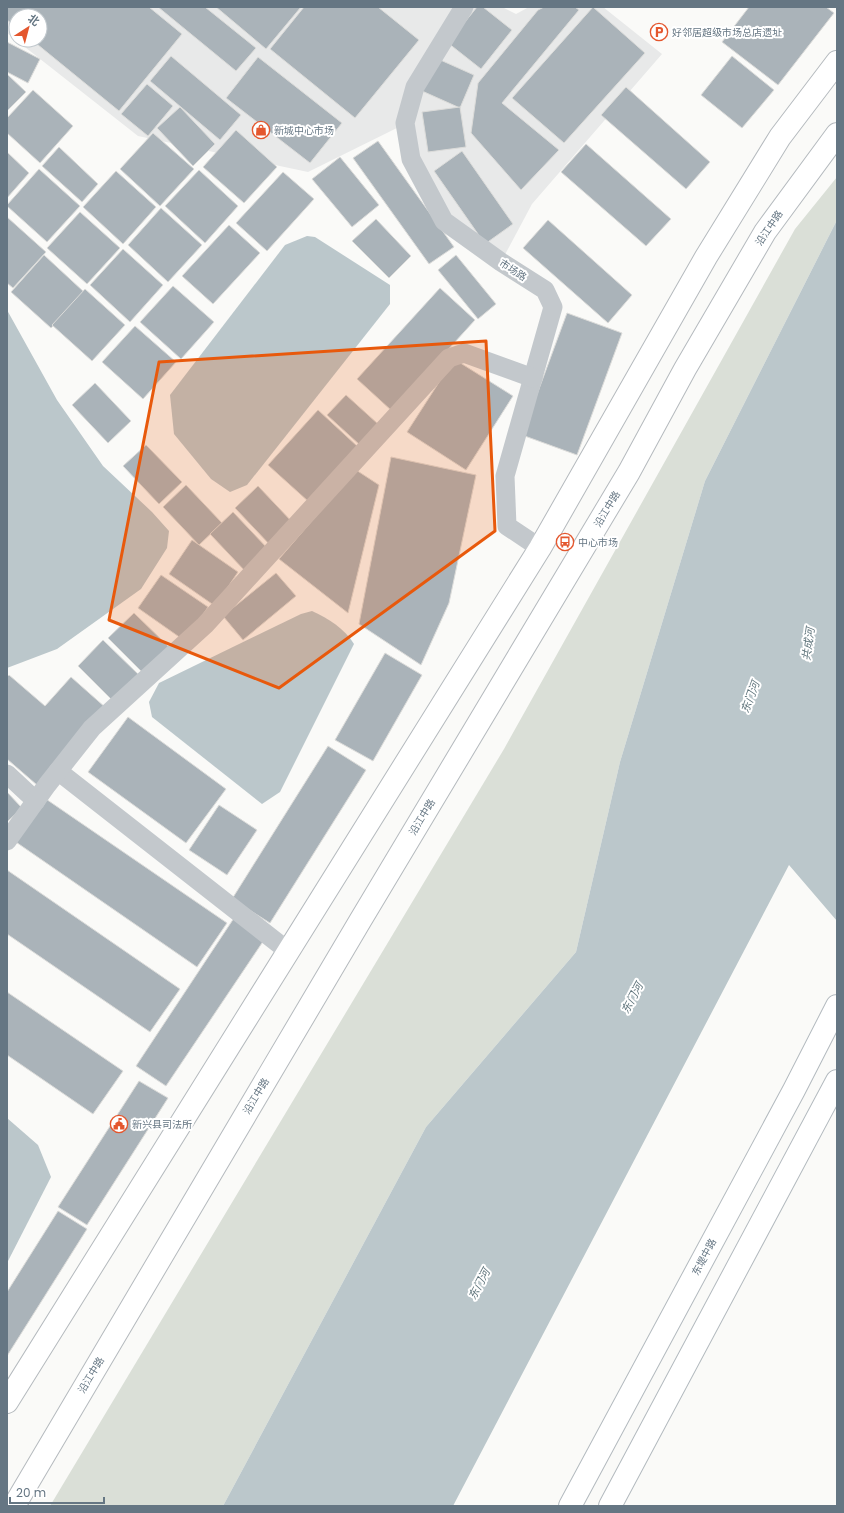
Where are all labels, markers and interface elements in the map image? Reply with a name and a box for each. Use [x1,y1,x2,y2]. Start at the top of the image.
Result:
north arrow [8,8,48,48]
text: 北 [25,10,43,30]
parking icon: 好邻居超级市场总店遗址 [649,22,669,42]
place label: 好邻居超级市场总店遗址 [672,25,782,40]
shop icon: 新城中心市场 [251,120,271,140]
place label: 新城中心市场 [274,123,334,138]
street label: 沿江中路 [752,207,786,249]
street label: 市场路 [496,256,530,284]
street label: 沿江中路 [590,488,624,530]
bus stop icon: 中心市场 [555,532,575,552]
place label: 中心市场 [578,535,618,550]
water label: 共成河 [798,625,818,661]
water label: 东门河 [737,677,764,715]
street label: 沿江中路 [405,796,439,838]
water label: 东门河 [617,978,648,1016]
street label: 沿江中路 [239,1075,273,1117]
public building icon: 新兴县司法所 [109,1114,129,1134]
place label: 新兴县司法所 [132,1117,192,1132]
street label: 东堤中路 [688,1236,720,1278]
water label: 东门河 [464,1264,495,1302]
street label: 沿江中路 [74,1354,108,1396]
scale bar [10,1479,104,1505]
text: 20 m [16,1484,46,1501]

